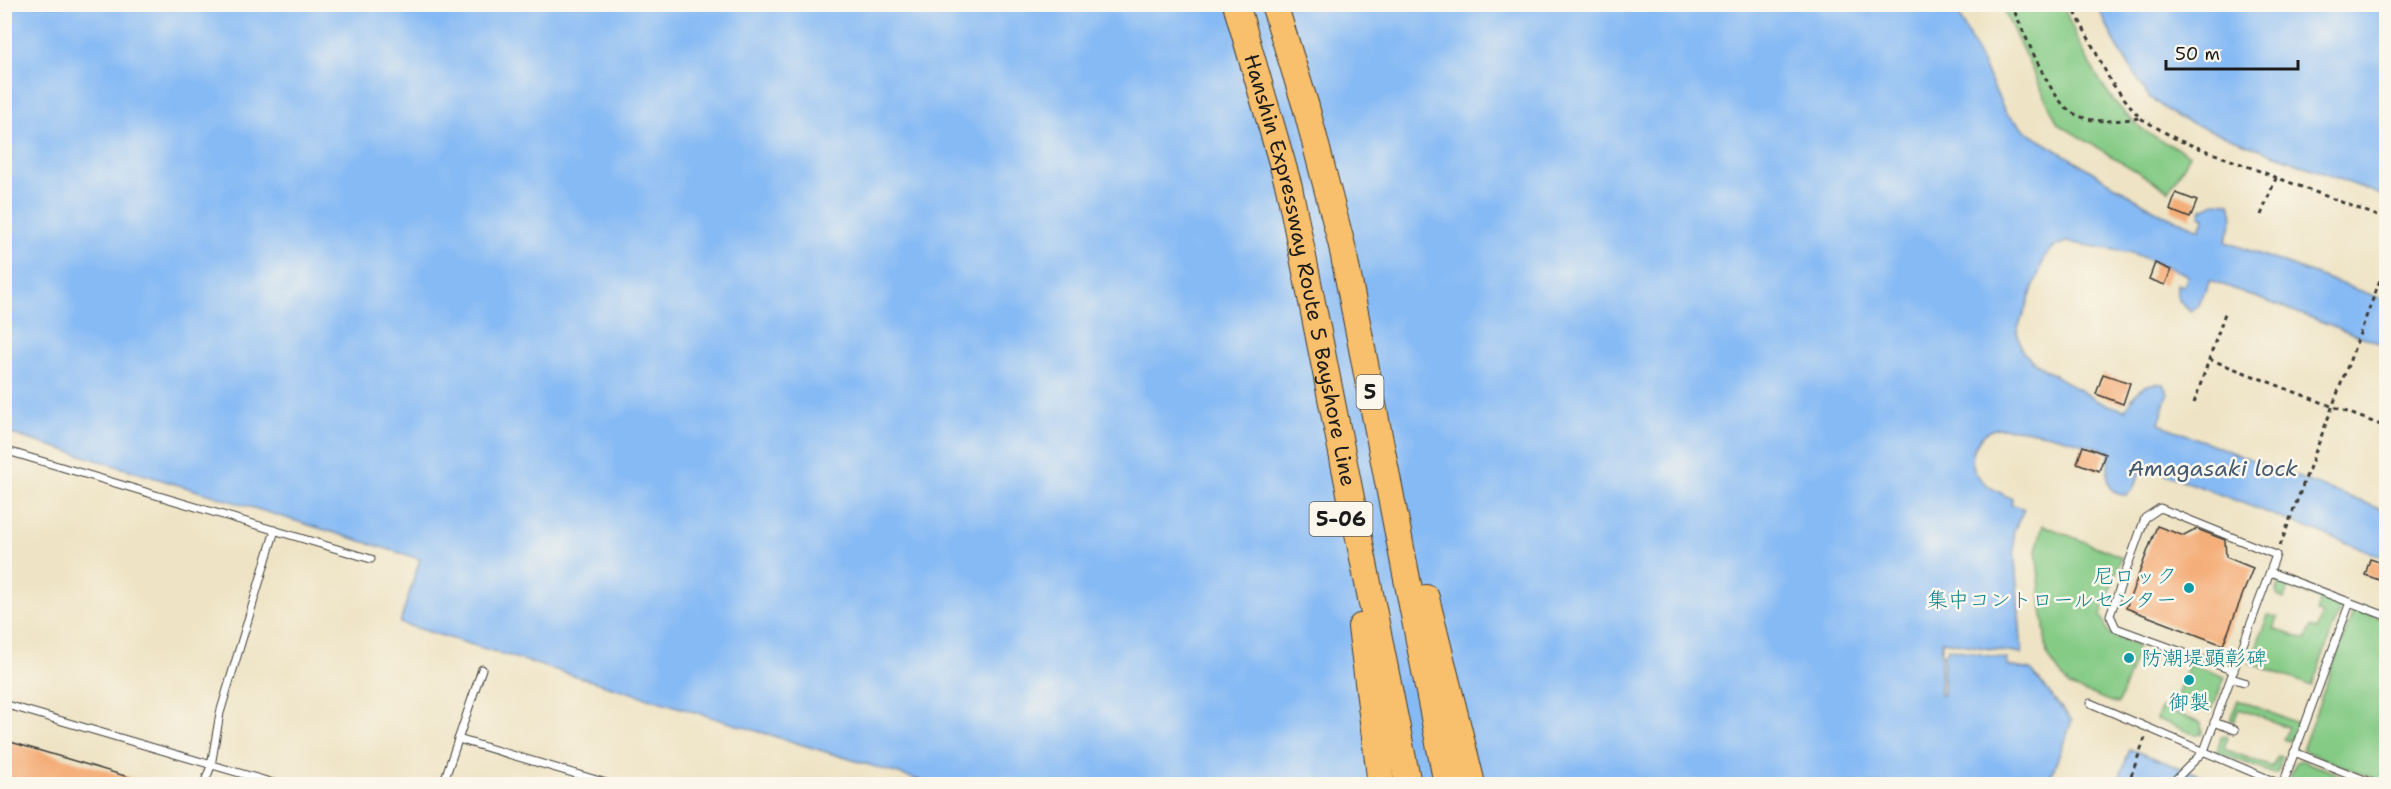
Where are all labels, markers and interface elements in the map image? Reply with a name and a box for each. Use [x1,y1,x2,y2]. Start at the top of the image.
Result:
scale bar [2166,33,2298,71]
text: 50 m [2175,42,2220,66]
street label: Hanshin Expressway Route 5 Bayshore Line [1237,51,1362,489]
road number: 5 [1356,375,1384,409]
water label: Amagasaki lock [2128,454,2298,483]
road number: 5-06 [1310,502,1372,536]
place label: 尼ロック 集中コントロールセンター [1927,562,2177,614]
marker: 尼ロック 集中コントロールセンター [2182,581,2196,595]
place label: 防潮堤顕彰碑 [2141,644,2267,672]
marker: 防潮堤顕彰碑 [2122,651,2136,665]
marker: 御製 [2182,673,2196,687]
place label: 御製 [2168,688,2210,716]

